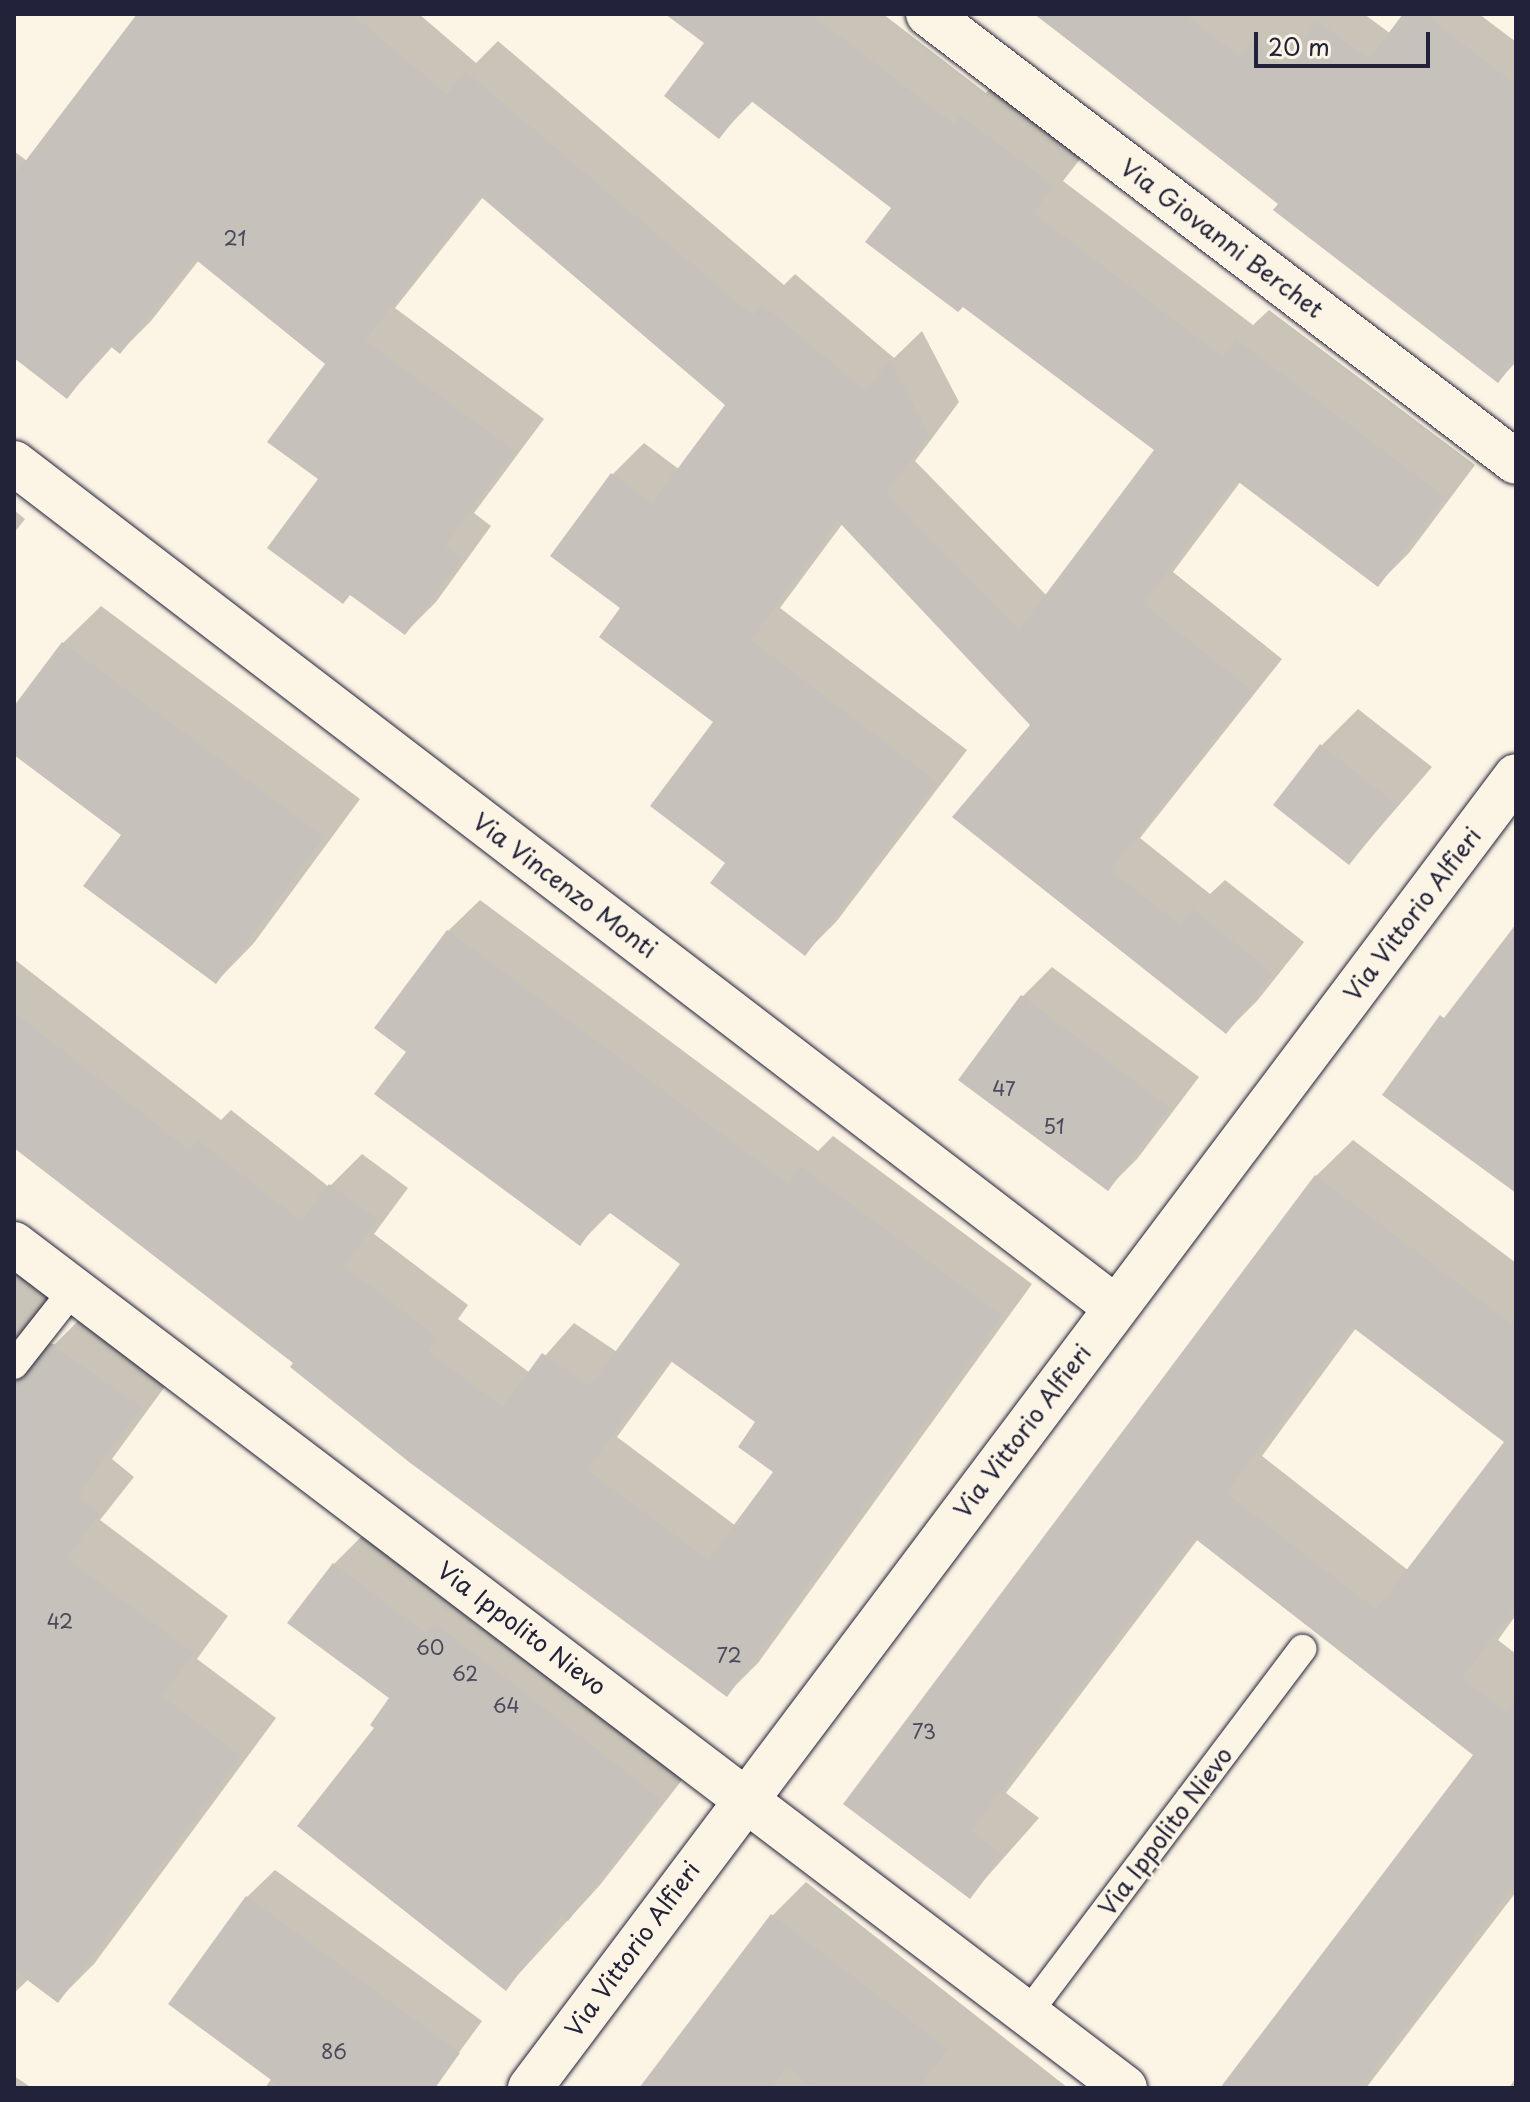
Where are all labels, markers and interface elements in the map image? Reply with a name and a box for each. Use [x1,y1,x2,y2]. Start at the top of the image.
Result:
scale bar [1258,16,1434,66]
text: 20 m [1268,28,1330,64]
street label: Via Giovanni Berchet [1115,152,1329,324]
house number: 21 [223,226,247,250]
street label: Via Vincenzo Monti [468,807,662,963]
street label: Via Vittorio Alfieri [1337,821,1487,1007]
house number: 47 [992,1076,1016,1100]
house number: 51 [1043,1114,1065,1138]
street label: Via Vittorio Alfieri [947,1338,1097,1524]
street label: Via Ippolito Nievo [432,1555,612,1701]
house number: 42 [47,1609,73,1633]
house number: 60 [416,1635,444,1659]
house number: 72 [716,1643,742,1667]
house number: 62 [452,1661,478,1685]
house number: 64 [492,1693,520,1717]
house number: 73 [912,1719,936,1743]
street label: Via Ippolito Nievo [1092,1741,1238,1921]
street label: Via Vittorio Alfieri [558,1855,706,2043]
house number: 86 [321,2039,347,2063]

